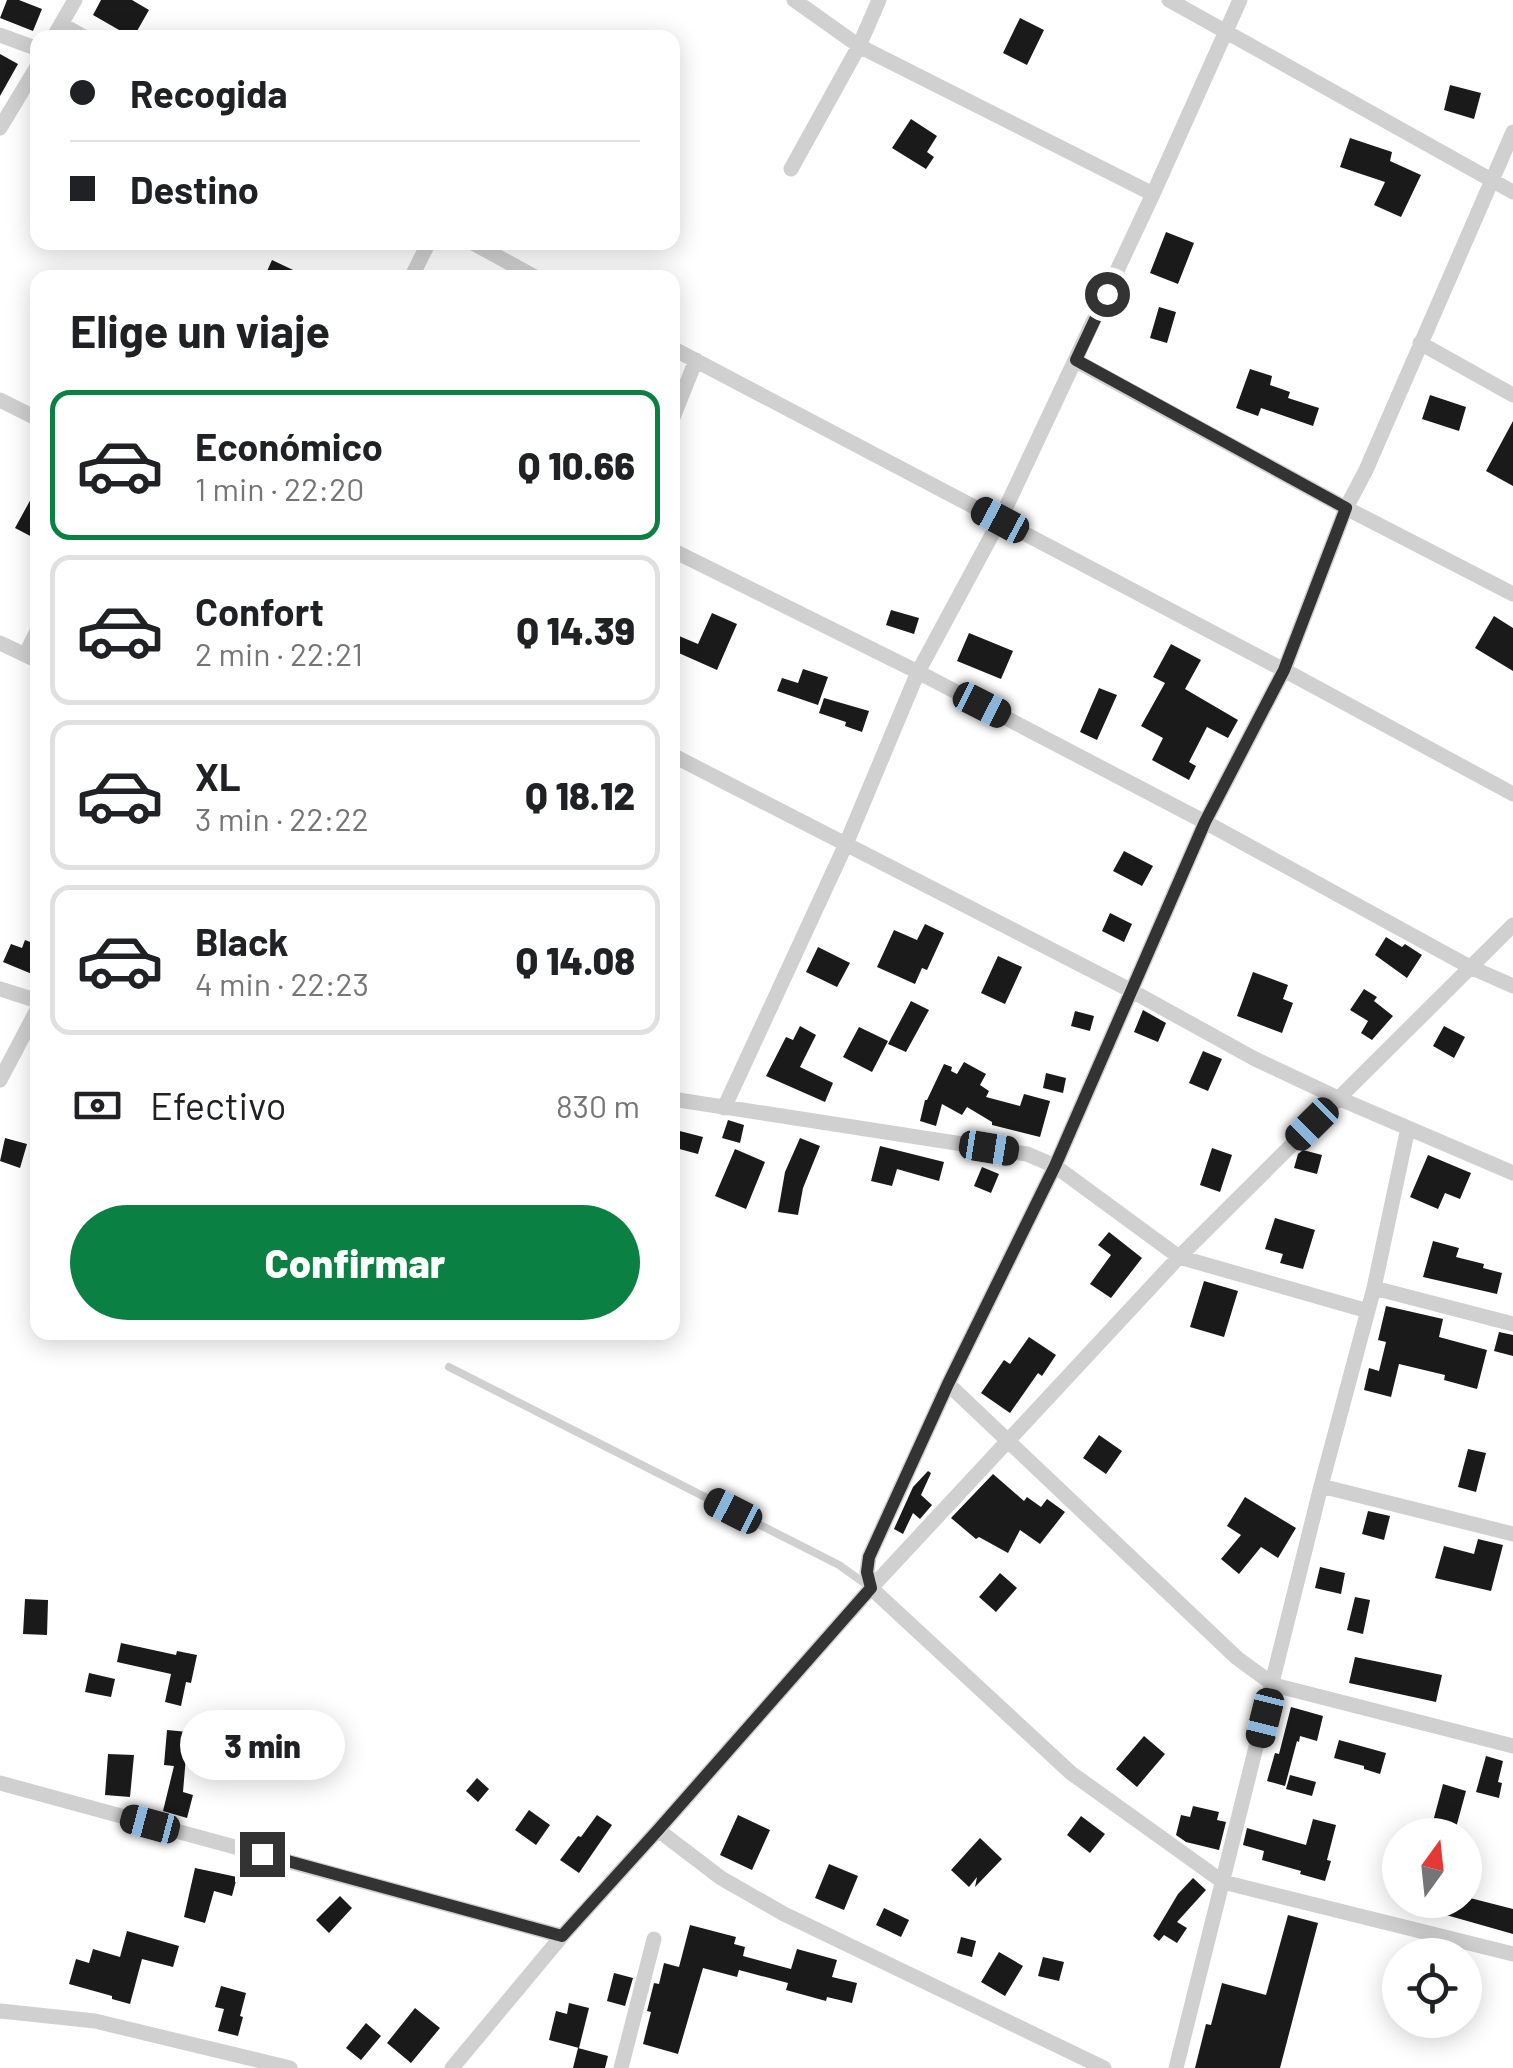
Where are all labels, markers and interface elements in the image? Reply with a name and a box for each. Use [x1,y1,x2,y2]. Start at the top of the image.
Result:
text: Recogida [130,70,288,116]
text: Destino [130,166,259,212]
route start [1085,272,1130,317]
text: Elige un viaje [70,303,330,357]
icon: car [75,420,165,510]
text: Económico [195,423,383,469]
text: Q 10.66 [518,442,635,488]
text: 1 min · 22:20 [195,469,364,507]
car [966,493,1034,547]
icon: car [75,585,165,675]
text: Confort [195,588,324,634]
text: Q 14.39 [516,607,635,653]
text: 2 min · 22:21 [195,634,363,672]
car [948,678,1016,732]
icon: car [75,750,165,840]
text: XL [195,753,241,799]
text: Q 18.12 [525,772,635,818]
text: 3 min · 22:22 [195,799,369,837]
icon: car [75,915,165,1005]
text: Black [195,918,289,964]
text: Q 14.08 [516,937,635,983]
text: 4 min · 22:23 [195,964,369,1002]
icon: cash [70,1078,125,1133]
text: Efectivo [150,1082,286,1128]
text: 830 m [556,1086,640,1124]
car [1280,1092,1344,1156]
car [957,1128,1021,1168]
button: Confirmar [70,1205,640,1320]
car [699,1484,767,1538]
car [1243,1685,1287,1751]
callout: 3 min [180,1709,344,1779]
text: 3 min [224,1726,301,1764]
car [117,1802,183,1846]
north arrow [1382,1818,1482,1918]
map controls [1382,1818,1482,2038]
route end [240,1832,285,1877]
button: locate [1382,1938,1482,2038]

